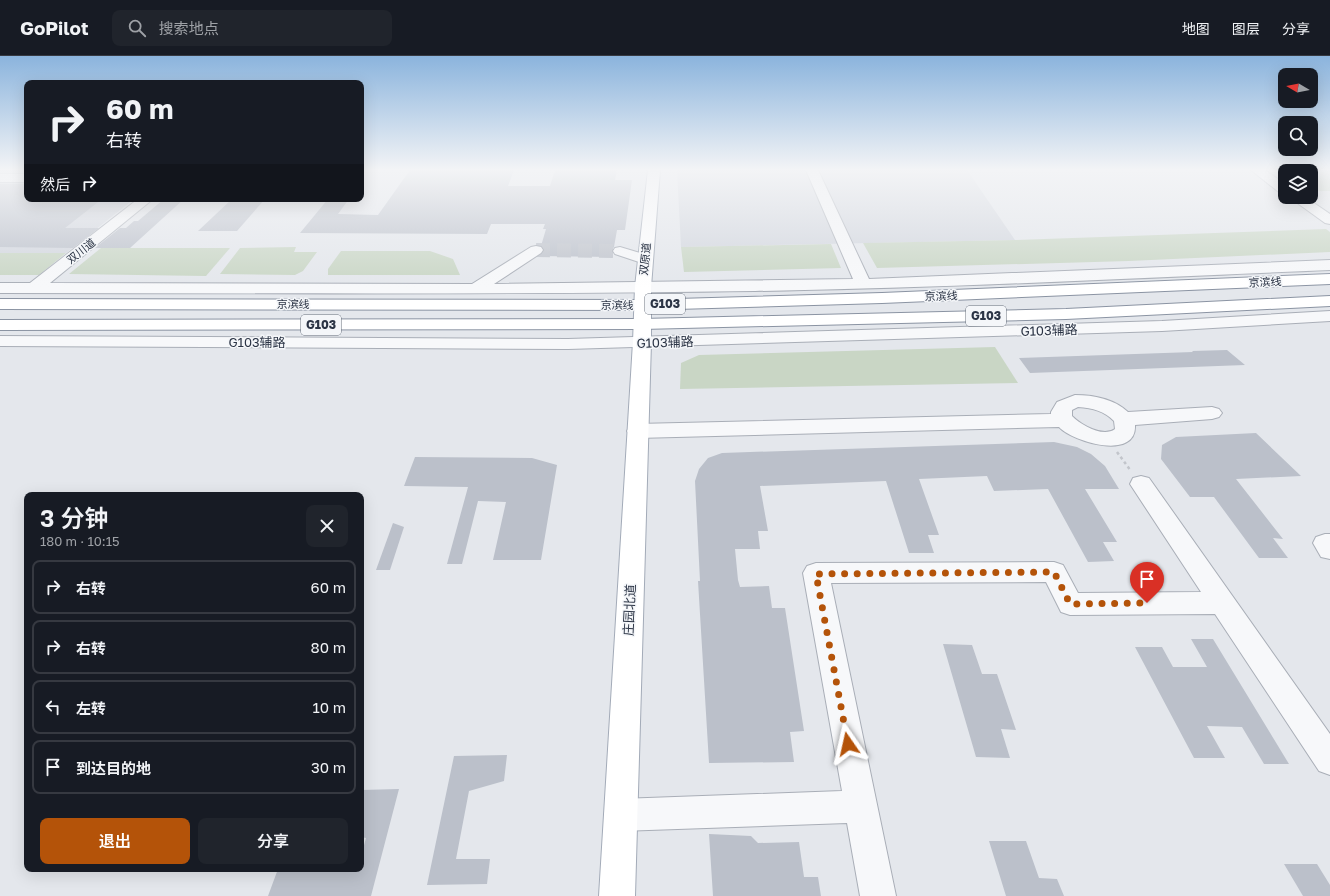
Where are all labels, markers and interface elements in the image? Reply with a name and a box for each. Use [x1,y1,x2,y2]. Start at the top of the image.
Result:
search box [112,10,392,46]
text: GoPilot [20,16,88,39]
icon: search [126,17,148,39]
text: 搜索地点 [158,19,219,37]
text: 地图 [1182,20,1210,37]
text: 图层 [1232,20,1260,37]
text: 分享 [1282,20,1310,37]
north arrow [1278,68,1318,108]
map controls [1278,68,1318,204]
text: 60 m [106,92,173,125]
icon: right [40,96,92,148]
button: search [1278,116,1318,156]
text: 右转 [106,129,142,151]
button: layers [1278,164,1318,204]
icon: right [78,172,100,194]
text: 然后 [40,175,70,193]
street label: 双川道 [64,235,98,266]
street label: 双原道 [636,242,653,276]
street label: 京滨线 [1248,274,1282,289]
street label: 京滨线 [924,288,958,303]
road number: G103 [645,294,685,314]
street label: 京滨线 [277,297,310,310]
street label: 京滨线 [601,298,634,311]
road number: G103 [966,306,1006,326]
road number: G103 [301,315,341,335]
street label: G103辅路 [1020,321,1078,339]
street label: G103辅路 [636,333,694,351]
street label: G103辅路 [228,334,286,350]
text: 3 分钟 [40,503,109,532]
button: close [306,505,348,547]
text: 180 m · 10:15 [40,533,120,549]
pin [1130,562,1164,603]
icon: arrive [1136,568,1158,590]
icon: right [42,576,64,598]
text: 60 m [311,578,346,596]
text: 右转 [76,579,106,597]
street label: 庄园北道 [620,584,638,636]
icon: right [42,636,64,658]
text: 80 m [311,638,346,656]
text: 右转 [76,639,106,657]
icon: left [42,696,64,718]
text: 10 m [312,698,346,716]
text: 左转 [76,699,106,717]
position arrow [827,723,869,765]
icon: arrive [42,756,64,778]
text: 30 m [311,758,346,776]
text: 到达目的地 [76,759,151,777]
button: 退出 [40,818,190,864]
button: 分享 [198,818,348,864]

